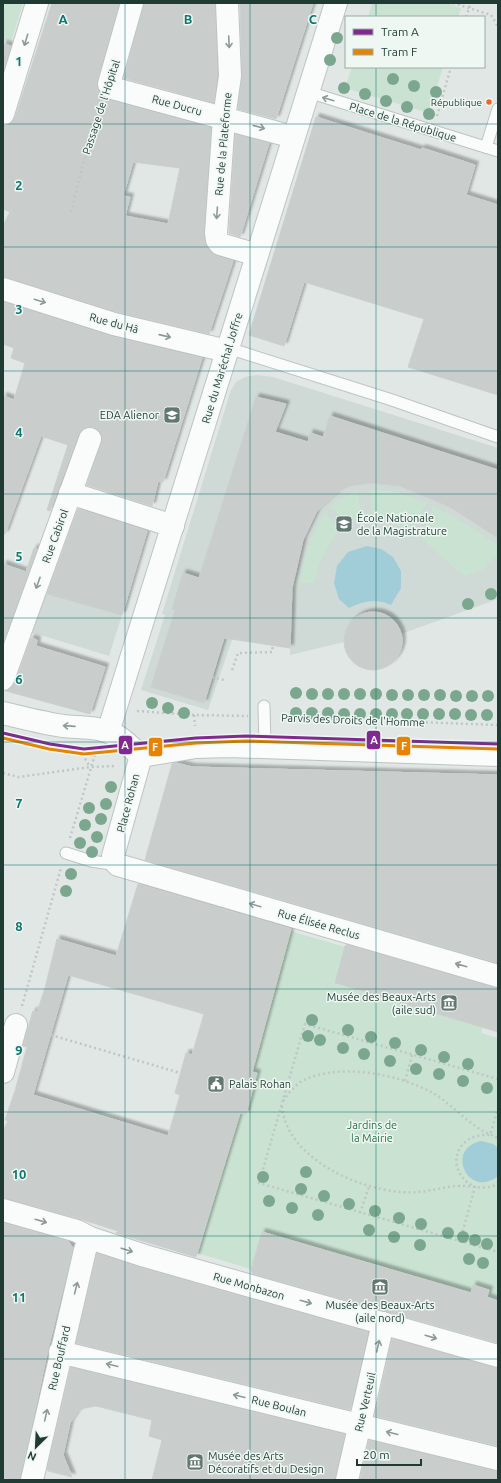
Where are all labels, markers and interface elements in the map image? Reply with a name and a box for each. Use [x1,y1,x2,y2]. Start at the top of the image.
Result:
text: A [58,12,68,26]
text: B [184,12,193,26]
text: C [309,12,318,26]
legend [345,16,485,68]
text: Tram A [381,25,419,38]
one-way arrow [22,34,29,47]
one-way arrow [225,35,232,48]
text: Tram F [381,45,417,58]
text: 1 [15,54,23,68]
street label: Passage de l'Hôpital [80,58,122,156]
street label: Rue de la Plateforme [213,92,233,196]
street label: Rue Ducru [151,93,203,117]
one-way arrow [322,95,335,102]
place label: République [431,97,482,108]
marker: République [484,97,494,107]
street label: Place de la République [348,100,458,144]
one-way arrow [252,124,265,131]
text: 2 [15,178,23,192]
one-way arrow [214,206,221,219]
one-way arrow [34,298,47,305]
text: 3 [15,302,23,316]
street label: Rue du Hâ [88,311,140,335]
street label: Rue du Maréchal Joffre [199,311,245,425]
one-way arrow [158,332,171,340]
school or university icon: EDA Alienor [162,405,182,425]
place label: EDA Alienor [100,409,160,421]
text: 4 [15,425,23,439]
street label: Rue Cabirol [40,507,70,565]
place label: École Nationale de la Magistrature [357,511,447,537]
school or university icon: École Nationale de la Magistrature [334,514,354,534]
text: 5 [15,549,23,563]
one-way arrow [34,576,41,589]
text: 6 [15,672,23,686]
street label: Parvis des Droits de l'Homme [281,711,425,729]
one-way arrow [63,723,76,730]
line badge: A [366,730,381,750]
text: A [370,734,378,746]
line badge: A [118,735,133,755]
line badge: F [396,736,411,756]
line badge: F [148,737,163,757]
text: A [121,739,129,751]
text: F [401,740,407,752]
text: F [152,741,158,753]
street label: Place Rohan [114,772,142,834]
text: 7 [15,796,23,810]
one-way arrow [249,901,262,908]
street label: Rue Élisée Reclus [277,906,362,942]
text: 8 [15,919,23,933]
one-way arrow [454,961,467,968]
place label: Musée des Beaux-Arts (aile sud) [327,991,436,1017]
museum icon: Musée des Beaux-Arts (aile sud) [439,993,459,1013]
text: 9 [15,1043,23,1057]
public building icon: Palais Rohan [206,1074,226,1094]
place label: Palais Rohan [229,1078,291,1090]
park label: Jardins de la Mairie [347,1119,397,1144]
text: 10 [12,1167,26,1181]
one-way arrow [34,1218,47,1225]
one-way arrow [120,1247,133,1254]
street label: Rue Monbazon [212,1270,286,1302]
museum icon: Musée des Beaux-Arts (aile nord) [370,1277,390,1297]
one-way arrow [72,1282,80,1295]
text: 11 [12,1290,26,1304]
one-way arrow [299,1298,312,1306]
place label: Musée des Beaux-Arts (aile nord) [325,1299,435,1325]
street label: Rue Bouffard [46,1324,72,1392]
one-way arrow [424,1334,437,1341]
one-way arrow [375,1340,382,1353]
one-way arrow [106,1360,119,1368]
street label: Rue Verteuil [352,1371,378,1433]
one-way arrow [233,1391,246,1399]
street label: Rue Boulan [250,1393,308,1419]
one-way arrow [43,1408,51,1421]
north arrow [16,1427,56,1467]
one-way arrow [386,1429,399,1437]
scale bar [357,1441,421,1467]
text: 20 m [363,1448,390,1461]
text: N [26,1449,38,1463]
place label: Musée des Arts Décoratifs et du Design [208,1450,324,1475]
museum icon: Musée des Arts Décoratifs et du Design [185,1452,205,1472]

